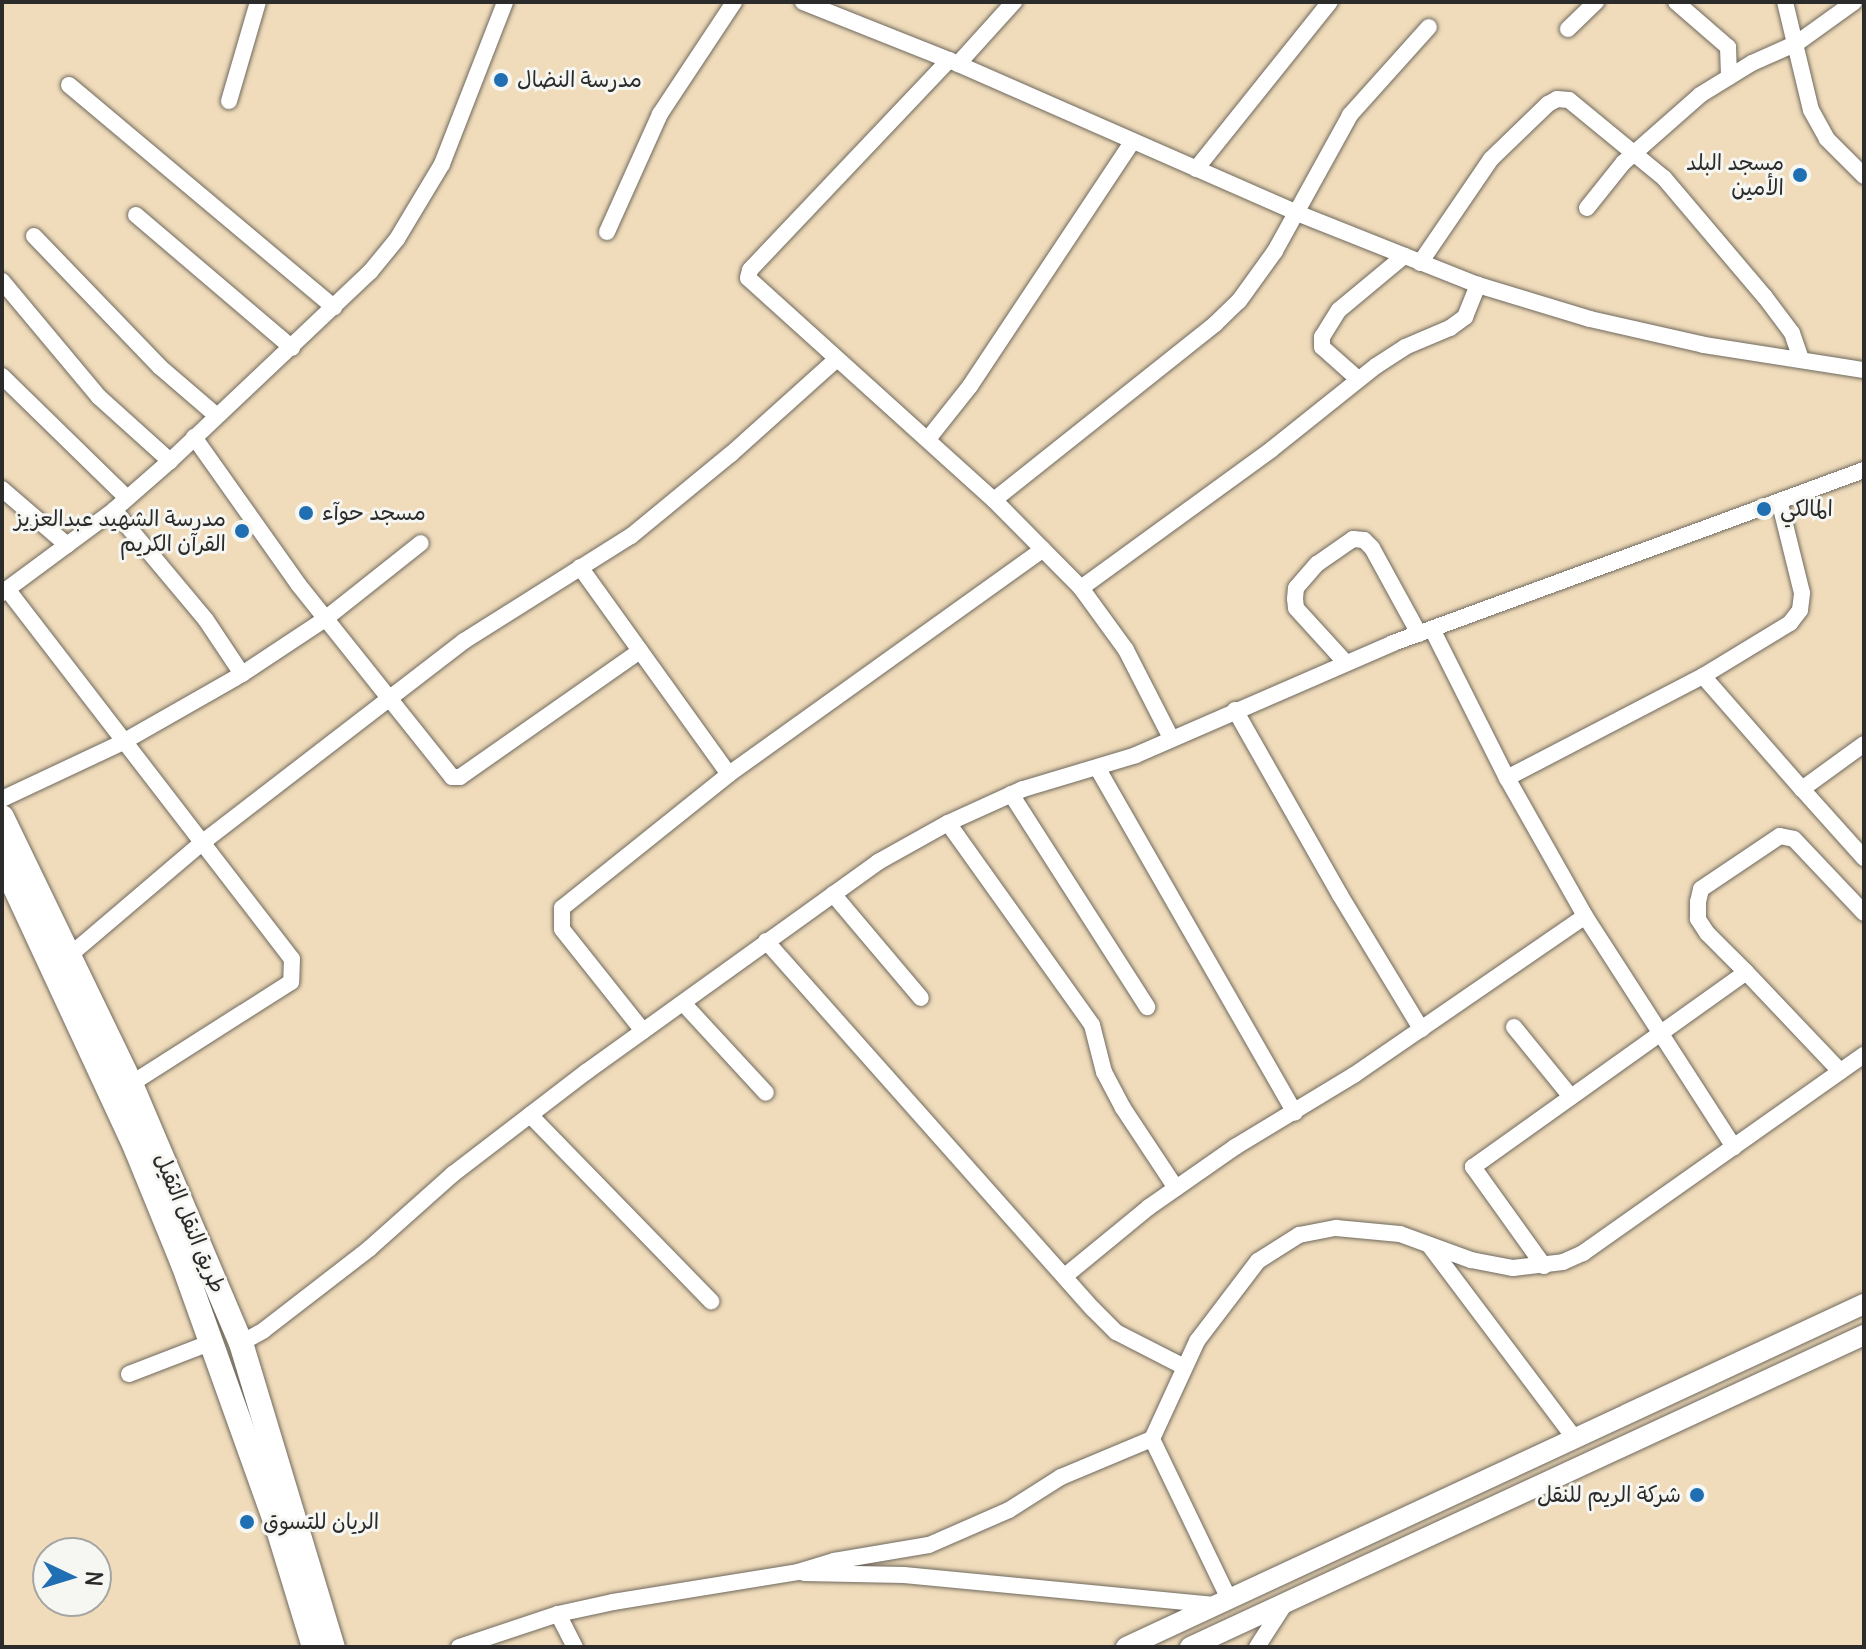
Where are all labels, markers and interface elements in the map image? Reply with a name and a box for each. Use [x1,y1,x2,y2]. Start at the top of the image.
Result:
place label: مدرسة النضال [517,67,642,93]
marker: مدرسة النضال [492,71,510,89]
place label: مسجد البلد الأمين [1686,149,1784,200]
marker: مسجد البلد الأمين [1791,166,1809,184]
place label: المالكي [1780,496,1833,522]
place label: مسجد حوآء [322,500,426,526]
marker: المالكي [1755,500,1773,518]
marker: مسجد حوآء [297,504,315,522]
place label: مدرسة الشهيد عبدالعزيز القرآن الكريم [14,505,226,556]
marker: مدرسة الشهيد عبدالعزيز القرآن الكريم [233,522,251,540]
street label: طريق النقل الثقيل [149,1149,231,1297]
place label: شركة الريم للنقل [1537,1482,1681,1508]
marker: شركة الريم للنقل [1688,1486,1706,1504]
place label: الريان للتسوق [263,1509,379,1535]
marker: الريان للتسوق [238,1513,256,1531]
north arrow [32,1537,112,1617]
text: N [79,1570,108,1587]

